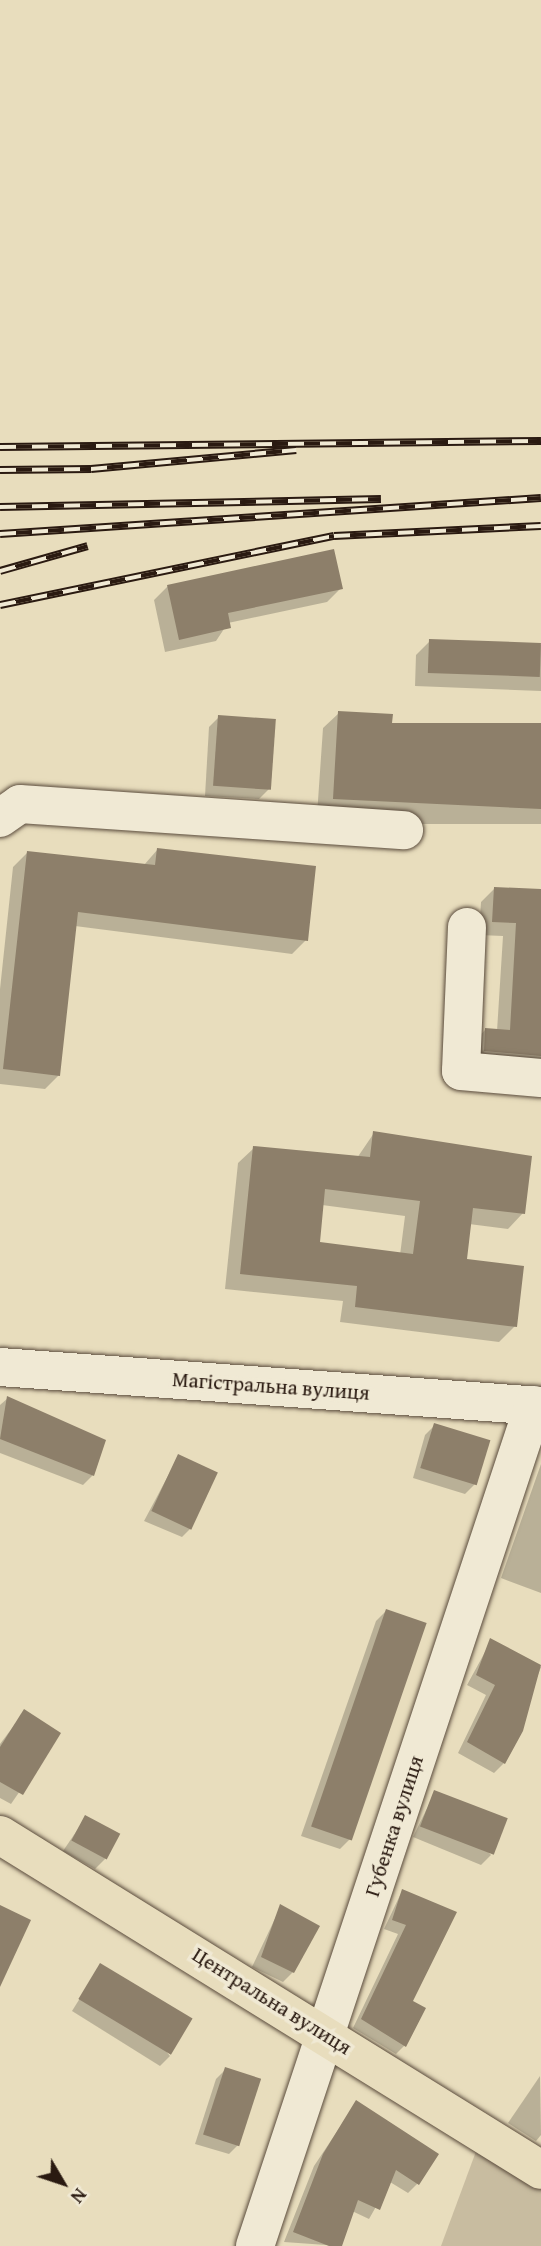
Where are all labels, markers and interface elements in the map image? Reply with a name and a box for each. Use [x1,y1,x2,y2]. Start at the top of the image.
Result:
street label: Магістральна вулиця [171,1367,371,1405]
street label: Губенка вулиця [359,1752,429,1900]
street label: Центральна вулиця [188,1942,356,2060]
north arrow [28,2148,98,2218]
text: N [64,2182,94,2210]

